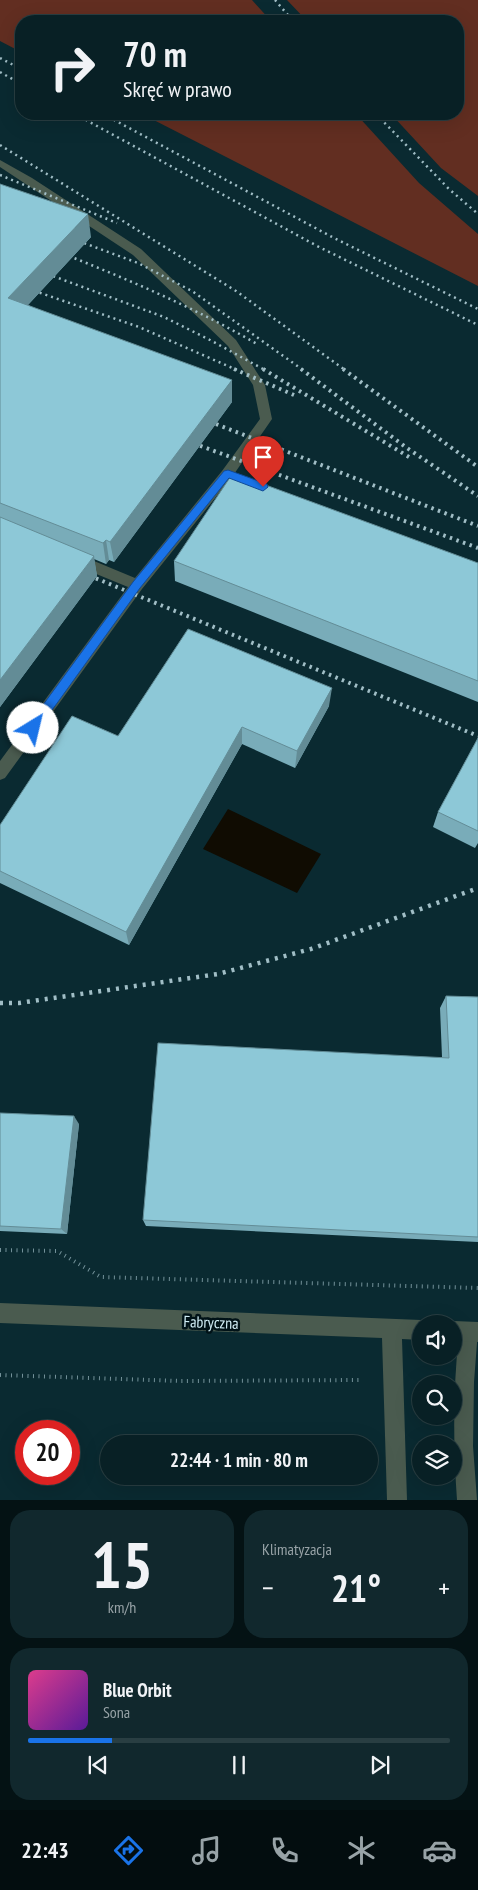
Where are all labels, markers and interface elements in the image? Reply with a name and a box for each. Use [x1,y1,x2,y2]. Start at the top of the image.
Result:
text: 70 m [123,31,187,77]
icon: right [40,35,105,100]
text: Skręć w prawo [123,75,232,103]
pin [242,436,284,487]
icon: arrive [249,443,277,471]
position arrow [6,701,58,753]
street label: Fabryczna [183,1311,239,1333]
map controls [412,1315,462,1485]
button: sound [412,1315,462,1365]
button: search [412,1375,462,1425]
speed limit sign: 20 [15,1420,80,1485]
button: layers [412,1435,462,1485]
text: 22:44 · 1 min · 80 m [170,1448,308,1472]
text: 15 [91,1522,153,1606]
text: Klimatyzacja [262,1539,332,1559]
text: 21° [331,1563,381,1612]
text: − [262,1569,274,1606]
text: + [438,1569,450,1606]
text: km/h [108,1597,136,1617]
text: Blue Orbit [103,1678,172,1702]
text: Sona [103,1702,130,1722]
icon: previous [84,1751,112,1779]
icon: pause [225,1751,253,1779]
icon: next [366,1751,394,1779]
icon: directions [111,1833,146,1868]
icon: music [189,1833,224,1868]
icon: phone [267,1833,302,1868]
icon: climate [344,1833,379,1868]
icon: car [422,1833,457,1868]
text: 22:43 [21,1836,69,1864]

